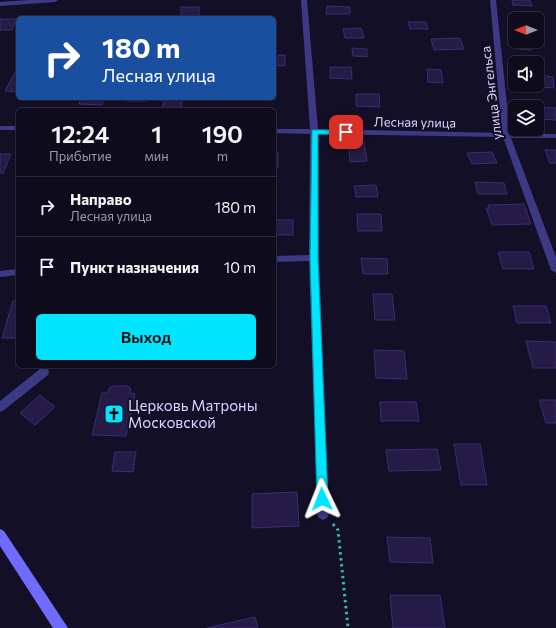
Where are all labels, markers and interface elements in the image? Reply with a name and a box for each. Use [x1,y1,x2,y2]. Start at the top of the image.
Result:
north arrow [508,12,544,48]
map controls [508,12,544,136]
text: 180 m [102,30,180,64]
icon: right [36,32,88,84]
street label: улица Энгельса [477,45,505,141]
button: sound [508,56,544,92]
text: Лесная улица [102,64,216,86]
button: layers [508,100,544,136]
street label: Лесная улица [374,113,456,131]
pin [329,115,363,149]
text: 12:24 [51,119,109,148]
text: 1 [151,119,162,148]
text: 190 [202,119,243,148]
icon: arrive [335,121,357,143]
text: Прибытие [49,148,112,164]
text: мин [145,148,169,164]
text: m [217,148,228,164]
text: Направо [70,190,132,208]
icon: right [36,196,58,218]
text: 180 m [215,198,256,216]
text: Лесная улица [70,208,152,224]
icon: arrive [36,256,58,278]
text: Пункт назначения [70,258,199,276]
text: 10 m [224,258,256,276]
button: Выход [36,314,256,360]
place label: Церковь Матроны Московской [128,396,258,431]
church icon: Церковь Матроны Московской [103,403,125,425]
position arrow [301,478,343,520]

